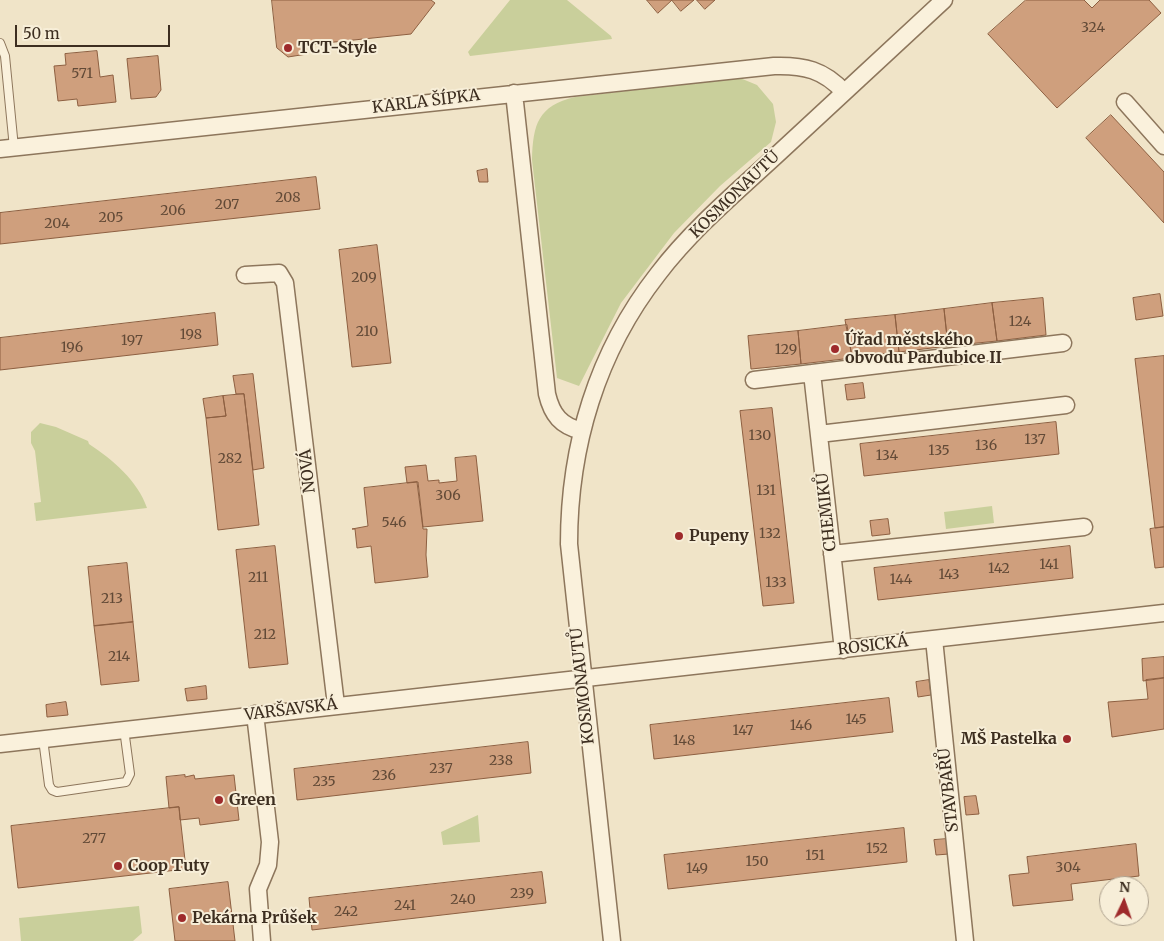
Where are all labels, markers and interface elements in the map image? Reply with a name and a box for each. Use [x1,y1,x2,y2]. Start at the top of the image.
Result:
scale bar [18,15,172,47]
house number: 324 [1081,20,1105,36]
text: 50 m [23,24,60,43]
place label: TCT-Style [298,38,377,58]
marker: TCT-Style [282,42,294,54]
house number: 571 [71,66,93,82]
street label: KARLA ŠÍPKA [371,86,481,118]
street label: KOSMONAUTŮ [686,147,784,243]
house number: 208 [275,190,301,206]
house number: 207 [215,197,239,213]
house number: 206 [160,203,186,219]
house number: 205 [99,210,123,226]
house number: 204 [44,216,70,232]
house number: 209 [351,270,377,286]
house number: 124 [1009,314,1031,330]
house number: 210 [356,324,378,340]
house number: 198 [180,327,202,343]
place label: Úřad městského obvodu Pardubice II [845,330,1002,368]
house number: 197 [121,333,143,349]
house number: 196 [61,340,83,356]
house number: 129 [775,342,797,358]
marker: Úřad městského obvodu Pardubice II [829,343,841,355]
house number: 130 [749,428,771,444]
house number: 137 [1024,432,1046,448]
house number: 136 [975,438,997,454]
house number: 135 [928,443,950,459]
street label: NOVÁ [296,448,320,494]
house number: 134 [876,448,898,464]
house number: 282 [218,451,242,467]
street label: CHEMIKŮ [813,472,841,552]
house number: 131 [756,483,776,499]
house number: 306 [435,488,461,504]
house number: 546 [382,515,406,531]
place label: Pupeny [689,526,749,546]
house number: 132 [759,526,781,542]
marker: Pupeny [673,530,685,542]
house number: 141 [1039,557,1059,573]
house number: 142 [988,561,1010,577]
house number: 143 [939,567,959,583]
house number: 211 [248,570,268,586]
house number: 144 [890,572,912,588]
house number: 133 [765,575,787,591]
house number: 213 [101,591,123,607]
house number: 212 [254,627,276,643]
street label: KOSMONAUTŮ [567,627,599,745]
street label: ROSICKÁ [837,632,909,660]
house number: 214 [108,649,130,665]
street label: VARŠAVSKÁ [243,695,339,725]
house number: 145 [845,712,867,728]
house number: 146 [790,718,812,734]
house number: 147 [733,723,753,739]
place label: MŠ Pastelka [961,729,1057,749]
house number: 148 [673,733,695,749]
marker: MŠ Pastelka [1061,733,1073,745]
street label: STAVBAŘŮ [935,747,963,833]
house number: 238 [489,753,513,769]
house number: 237 [429,761,453,777]
house number: 236 [372,768,396,784]
house number: 235 [312,774,336,790]
place label: Green [229,790,276,810]
marker: Green [213,794,225,806]
house number: 277 [82,831,106,847]
house number: 152 [866,841,888,857]
house number: 151 [805,848,825,864]
house number: 150 [746,854,768,870]
place label: Coop Tuty [128,856,209,876]
marker: Coop Tuty [112,860,124,872]
house number: 304 [1055,860,1081,876]
house number: 149 [686,861,708,877]
north arrow [1099,876,1149,926]
text: N [1119,878,1131,896]
house number: 239 [510,886,534,902]
house number: 240 [450,892,476,908]
house number: 241 [394,898,416,914]
house number: 242 [334,904,358,920]
place label: Pekárna Průšek [192,908,317,928]
marker: Pekárna Průšek [176,912,188,924]

